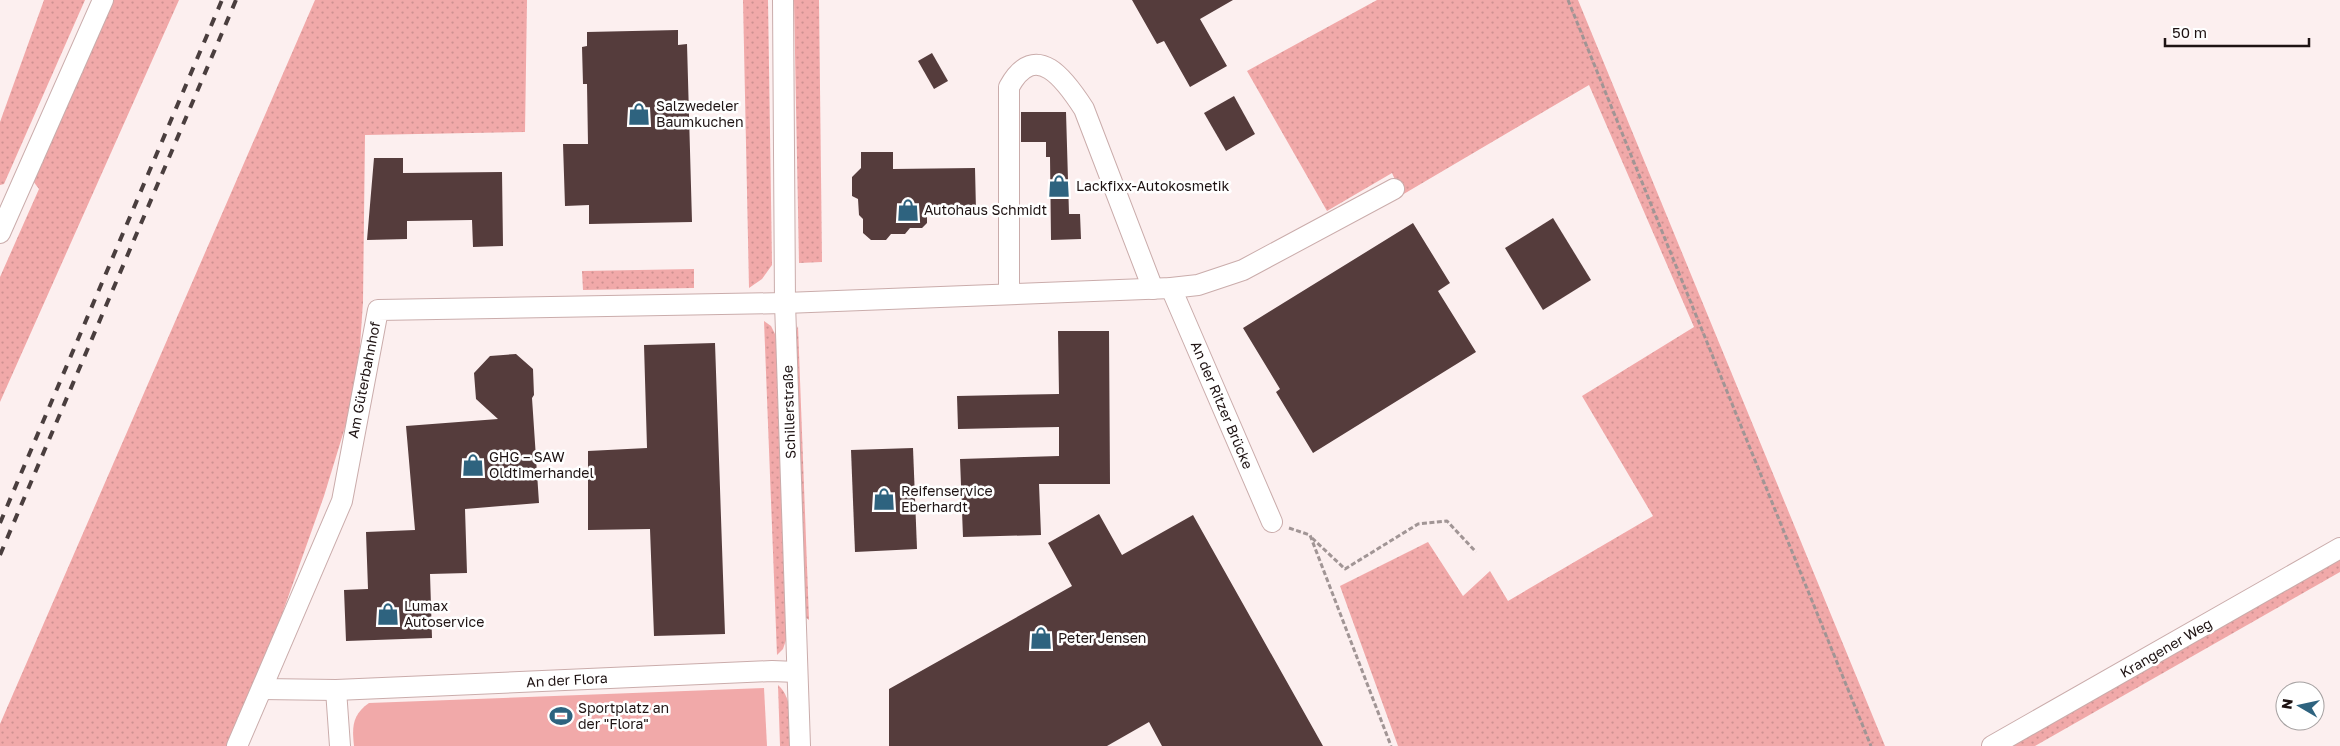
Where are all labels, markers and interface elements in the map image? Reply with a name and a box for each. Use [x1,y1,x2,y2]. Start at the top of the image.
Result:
scale bar [2165,15,2309,47]
text: 50 m [2172,23,2207,41]
place label: Salzwedeler Baumkuchen [656,97,744,130]
shop icon: Salzwedeler Baumkuchen [626,101,652,127]
shop icon: Lackfixx-Autokosmetik [1046,173,1072,199]
place label: Lackfixx-Autokosmetik [1076,177,1230,194]
shop icon: Autohaus Schmidt [895,197,921,223]
place label: Autohaus Schmidt [924,201,1047,218]
street label: Am Güterbahnhof [344,320,383,440]
street label: An der Ritzer Brücke [1188,338,1257,471]
street label: Schillerstraße [778,365,799,459]
place label: GHG – SAW Oldtimerhandel [489,448,594,481]
shop icon: GHG – SAW Oldtimerhandel [460,452,486,478]
place label: Reifenservice Eberhardt [901,482,993,515]
shop icon: Reifenservice Eberhardt [871,486,897,512]
place label: Lumax Autoservice [404,597,484,630]
shop icon: Lumax Autoservice [375,601,401,627]
street label: Krangener Weg [2117,614,2215,681]
shop icon: Peter Jensen [1028,625,1054,651]
place label: Peter Jensen [1058,629,1146,646]
street label: An der Flora [526,669,608,690]
north arrow [2275,681,2325,731]
text: N [2277,697,2296,710]
place label: Sportplatz an der "Flora" [578,699,669,732]
sports icon: Sportplatz an der "Flora" [548,703,574,729]

